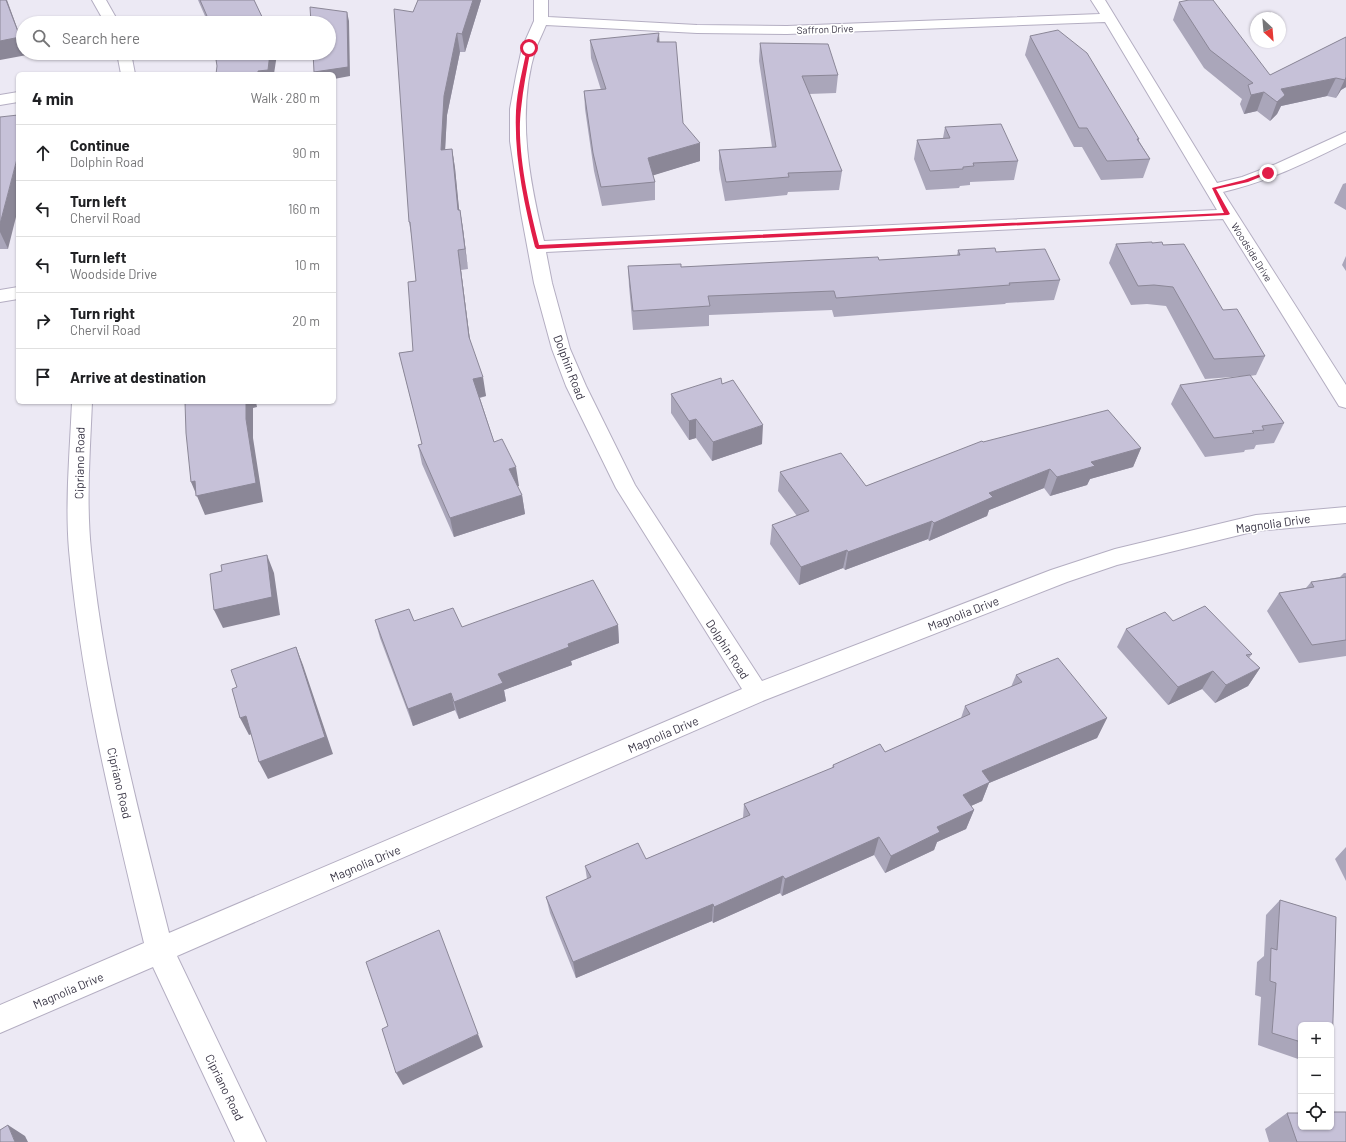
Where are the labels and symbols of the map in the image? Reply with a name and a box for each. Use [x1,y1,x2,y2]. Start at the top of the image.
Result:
north arrow [1250,12,1286,48]
street label: Saffron Drive [796,22,854,36]
route start [520,39,538,57]
route end [1259,164,1277,182]
street label: Woodside Drive [1229,220,1275,284]
street label: Dolphin Road [551,333,589,401]
street label: Cipriano Road [71,427,87,499]
street label: Magnolia Drive [1235,511,1311,535]
street label: Magnolia Drive [925,593,1001,633]
street label: Dolphin Road [704,617,752,681]
street label: Magnolia Drive [626,713,700,755]
street label: Cipriano Road [105,746,135,820]
street label: Magnolia Drive [328,842,402,884]
street label: Magnolia Drive [31,969,105,1011]
street label: Cipriano Road [203,1051,247,1123]

